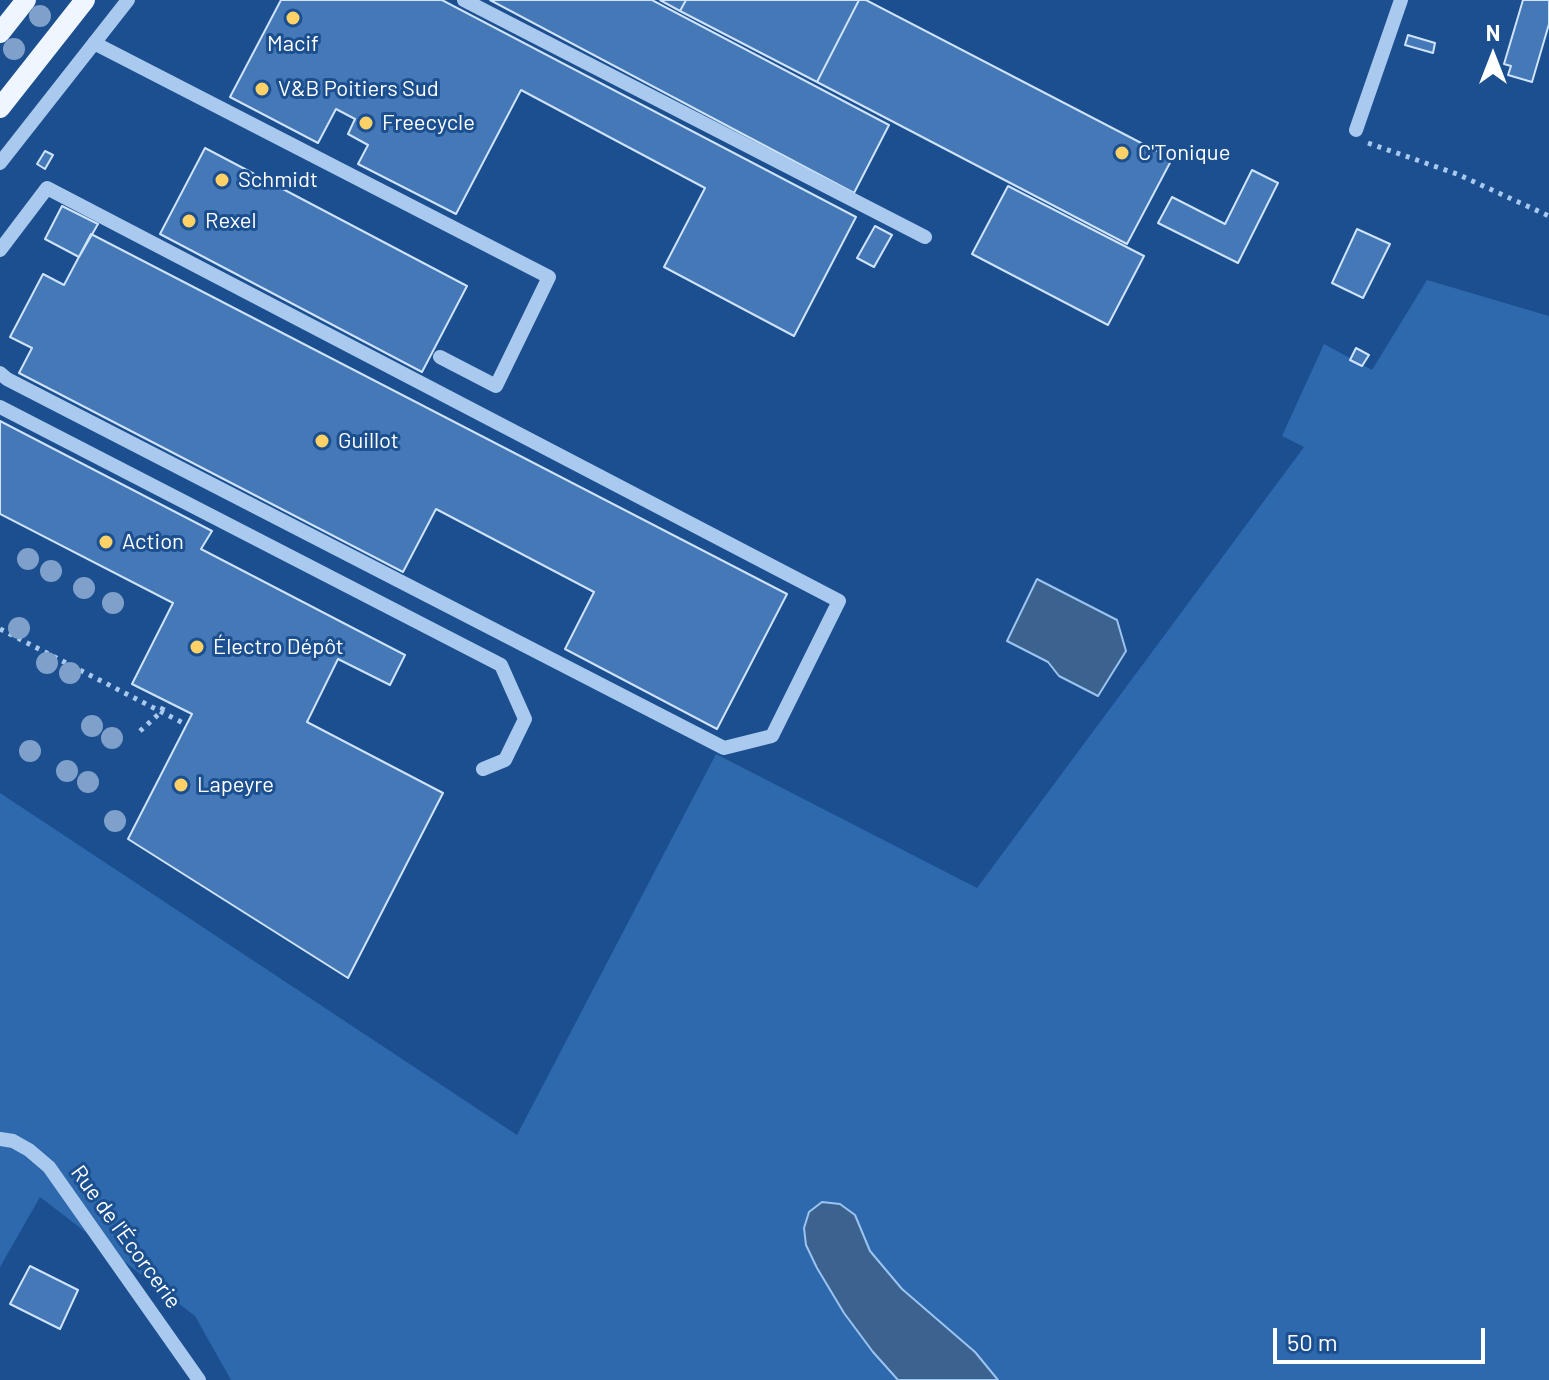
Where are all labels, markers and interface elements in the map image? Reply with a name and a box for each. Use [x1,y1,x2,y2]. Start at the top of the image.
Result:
marker: Macif [284,9,302,27]
north arrow [1453,16,1533,96]
text: N [1486,19,1500,45]
place label: Macif [267,31,319,57]
place label: V&B Poitiers Sud [278,76,439,102]
marker: V&B Poitiers Sud [253,80,271,98]
place label: Freecycle [382,110,475,136]
marker: Freecycle [357,114,375,132]
place label: C'Tonique [1138,140,1230,166]
marker: C'Tonique [1113,144,1131,162]
place label: Schmidt [238,167,318,193]
marker: Schmidt [213,171,231,189]
place label: Rexel [205,208,257,234]
marker: Rexel [180,212,198,230]
place label: Guillot [338,428,399,454]
marker: Guillot [313,432,331,450]
place label: Action [122,529,184,555]
marker: Action [97,533,115,551]
place label: Électro Dépôt [213,634,344,660]
marker: Électro Dépôt [188,638,206,656]
place label: Lapeyre [197,772,274,798]
marker: Lapeyre [172,776,190,794]
street label: Rue de l'Écorcerie [65,1160,187,1314]
scale bar [1277,1312,1489,1362]
text: 50 m [1287,1327,1338,1356]

